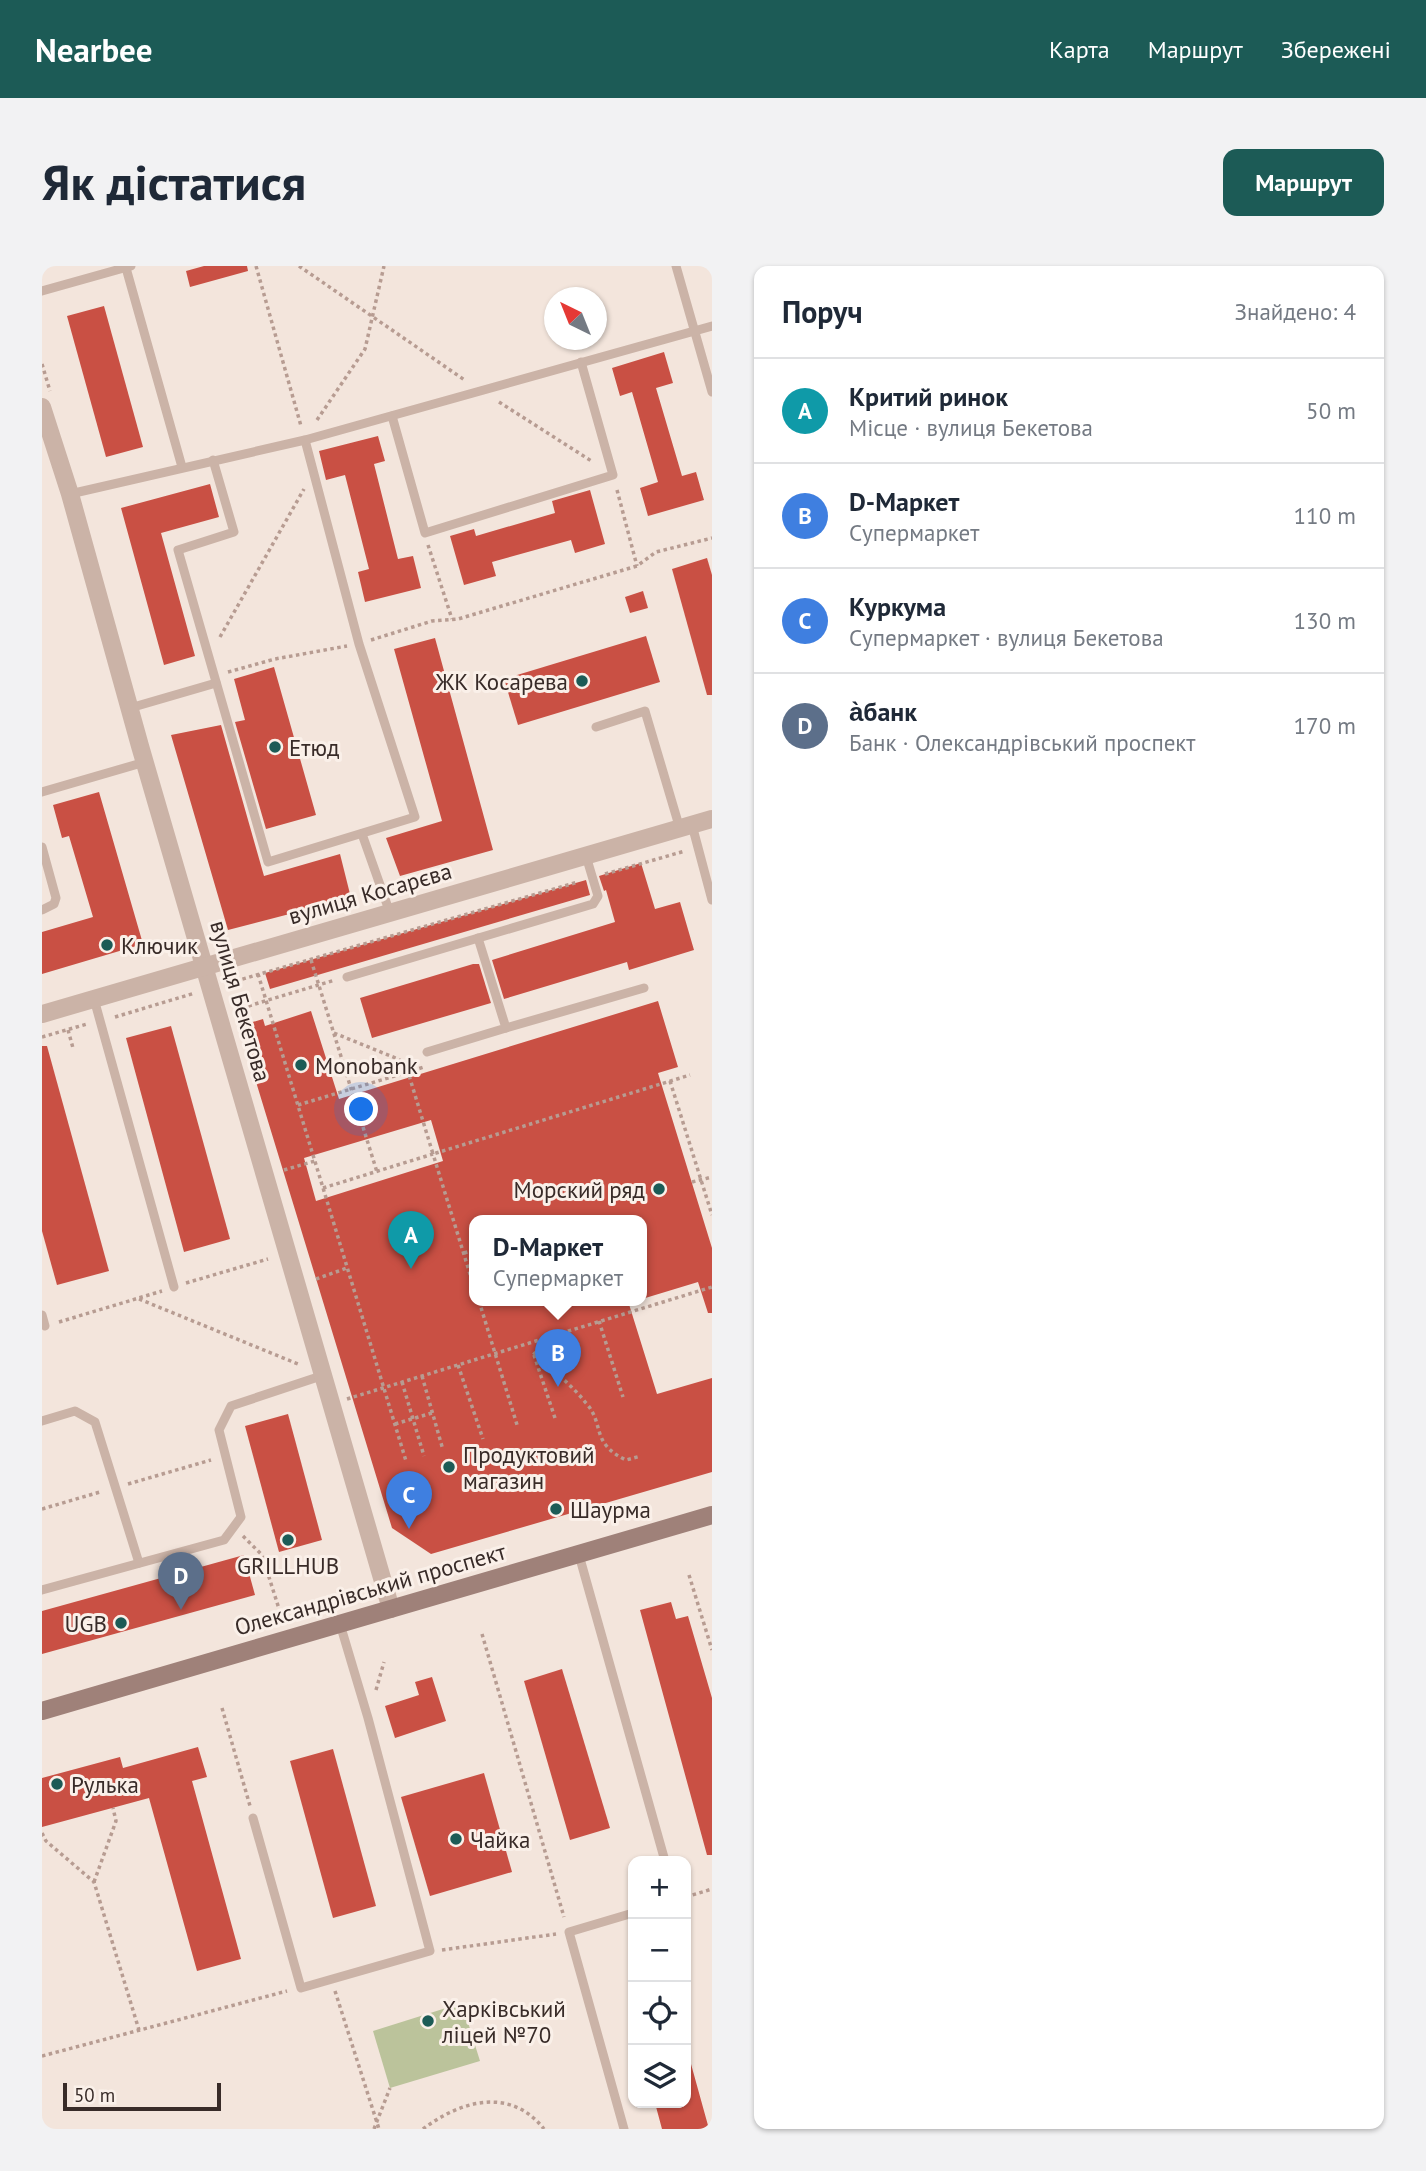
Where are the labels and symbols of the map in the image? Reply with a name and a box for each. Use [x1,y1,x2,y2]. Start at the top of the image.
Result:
north arrow [544,287,607,350]
place label: ЖК Косарева [435,667,568,696]
marker: ЖК Косарева [574,673,590,689]
place label: Етюд [289,733,339,762]
marker: Етюд [267,739,283,755]
street label: вулиця Косарєва [285,856,455,930]
street label: вулиця Бекетова [204,917,278,1085]
place label: Ключик [121,931,198,960]
marker: Ключик [99,937,115,953]
place label: Monobank [315,1051,418,1080]
marker: Monobank [293,1057,309,1073]
your location [344,1092,378,1126]
place label: Морский ряд [514,1175,645,1204]
marker: Морский ряд [651,1181,667,1197]
pin: A [388,1211,434,1269]
pin: B [535,1329,581,1387]
place label: Продуктовий магазин [463,1440,595,1495]
marker: Продуктовий магазин [441,1459,457,1475]
pin: C [386,1471,432,1529]
place label: Шаурма [570,1495,651,1524]
marker: Шаурма [548,1501,564,1517]
marker: GRILLHUB [280,1532,296,1548]
street label: Олександрівський проспект [231,1536,510,1642]
place label: GRILLHUB [237,1551,339,1580]
pin: D [158,1552,204,1610]
place label: UGB [64,1609,107,1638]
marker: UGB [113,1615,129,1631]
place label: Рулька [71,1770,139,1799]
marker: Рулька [49,1776,65,1792]
place label: Чайка [470,1825,530,1854]
marker: Чайка [448,1831,464,1847]
place label: Харківський ліцей №70 [441,1994,566,2049]
marker: Харківський ліцей №70 [420,2013,436,2029]
scale bar [63,2080,220,2112]

